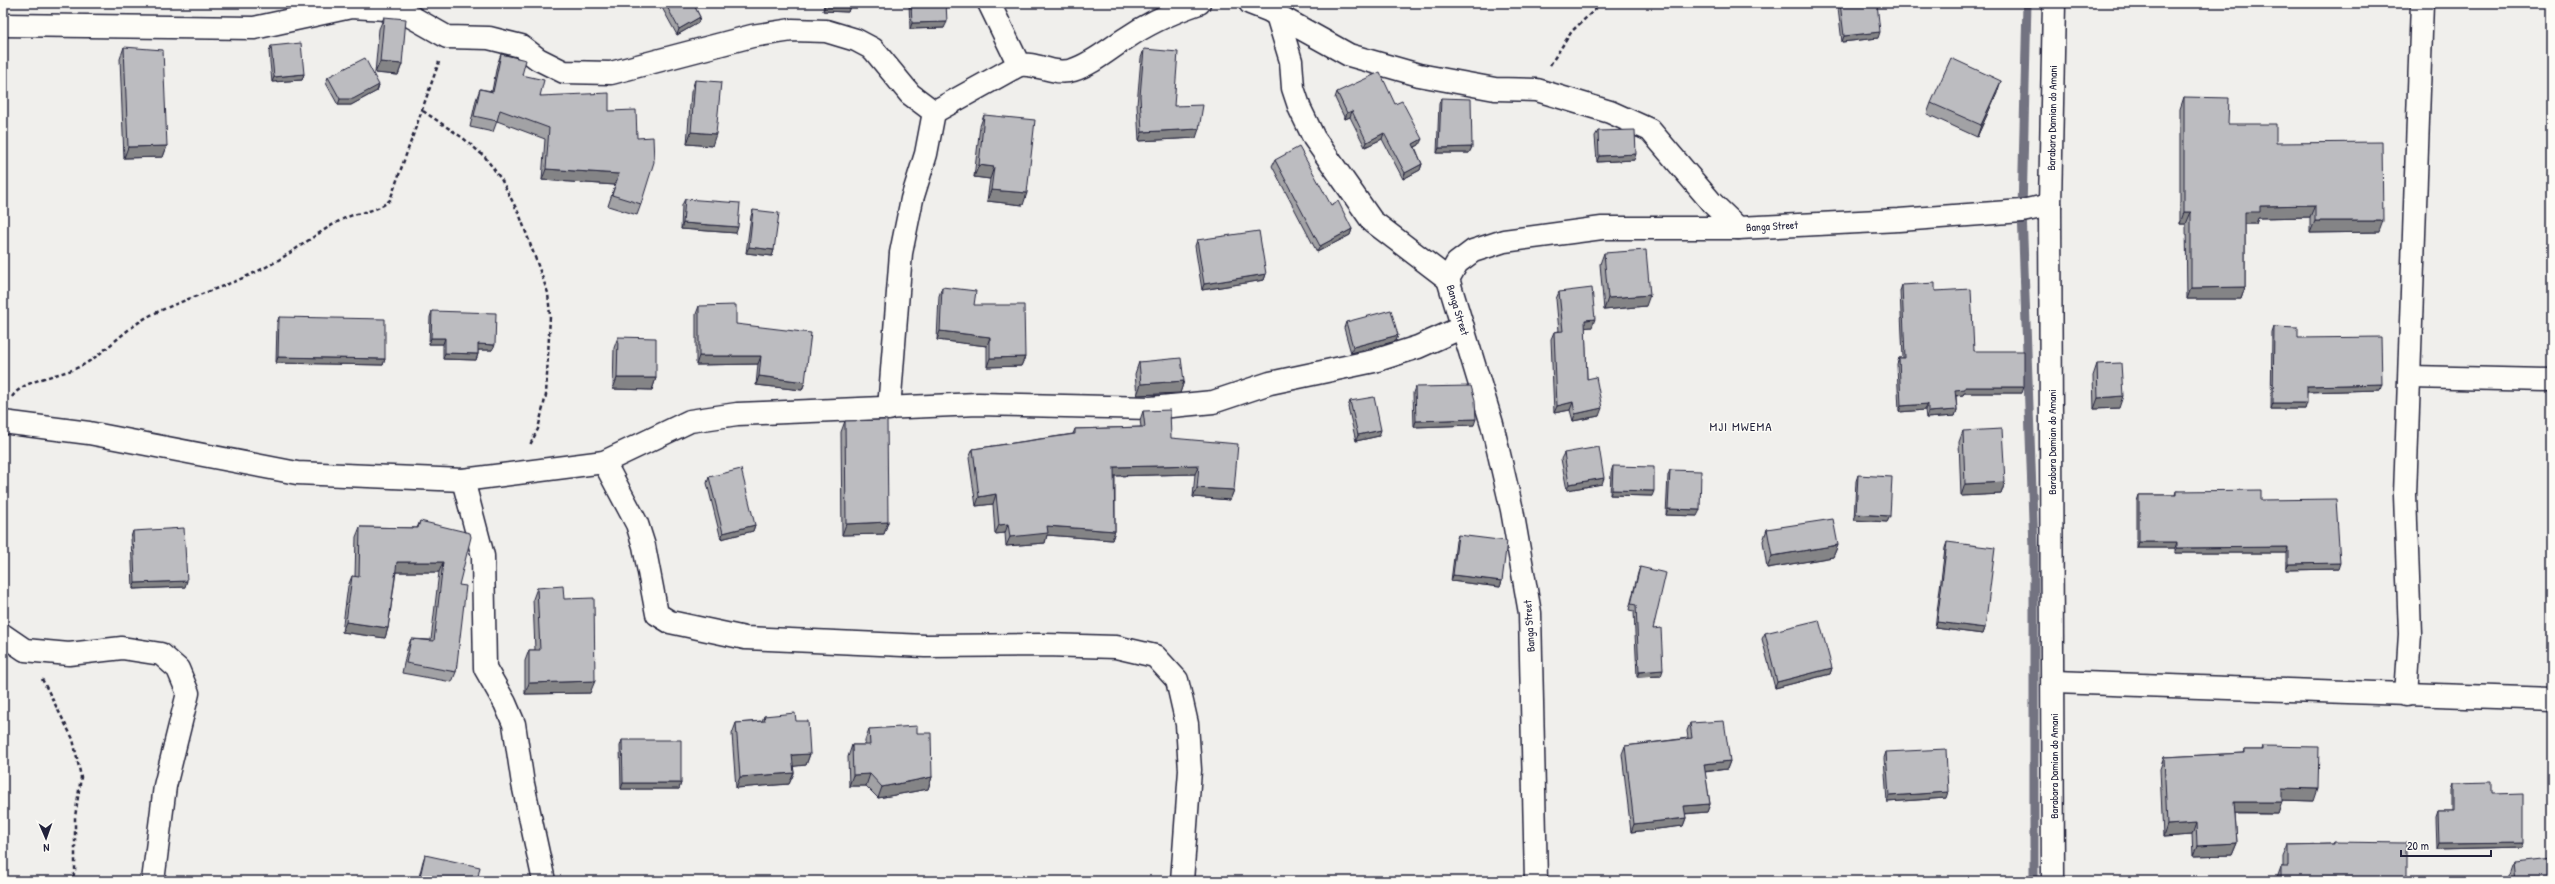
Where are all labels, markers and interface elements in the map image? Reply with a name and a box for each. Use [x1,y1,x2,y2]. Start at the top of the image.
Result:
street label: Barabara Damian do Amani [2044,65,2060,171]
street label: Banga Street [1746,218,1799,234]
street label: Banga Street [1444,283,1472,337]
street label: Barabara Damian do Amani [2045,389,2059,495]
district label: MJI MWEMA [1709,417,1773,435]
street label: Banga Street [1520,599,1538,653]
street label: Barabara Damian do Amani [2047,713,2061,819]
north arrow [26,818,66,858]
scale bar [2401,832,2491,858]
text: 20 m [2407,837,2429,854]
text: N [43,841,50,855]

